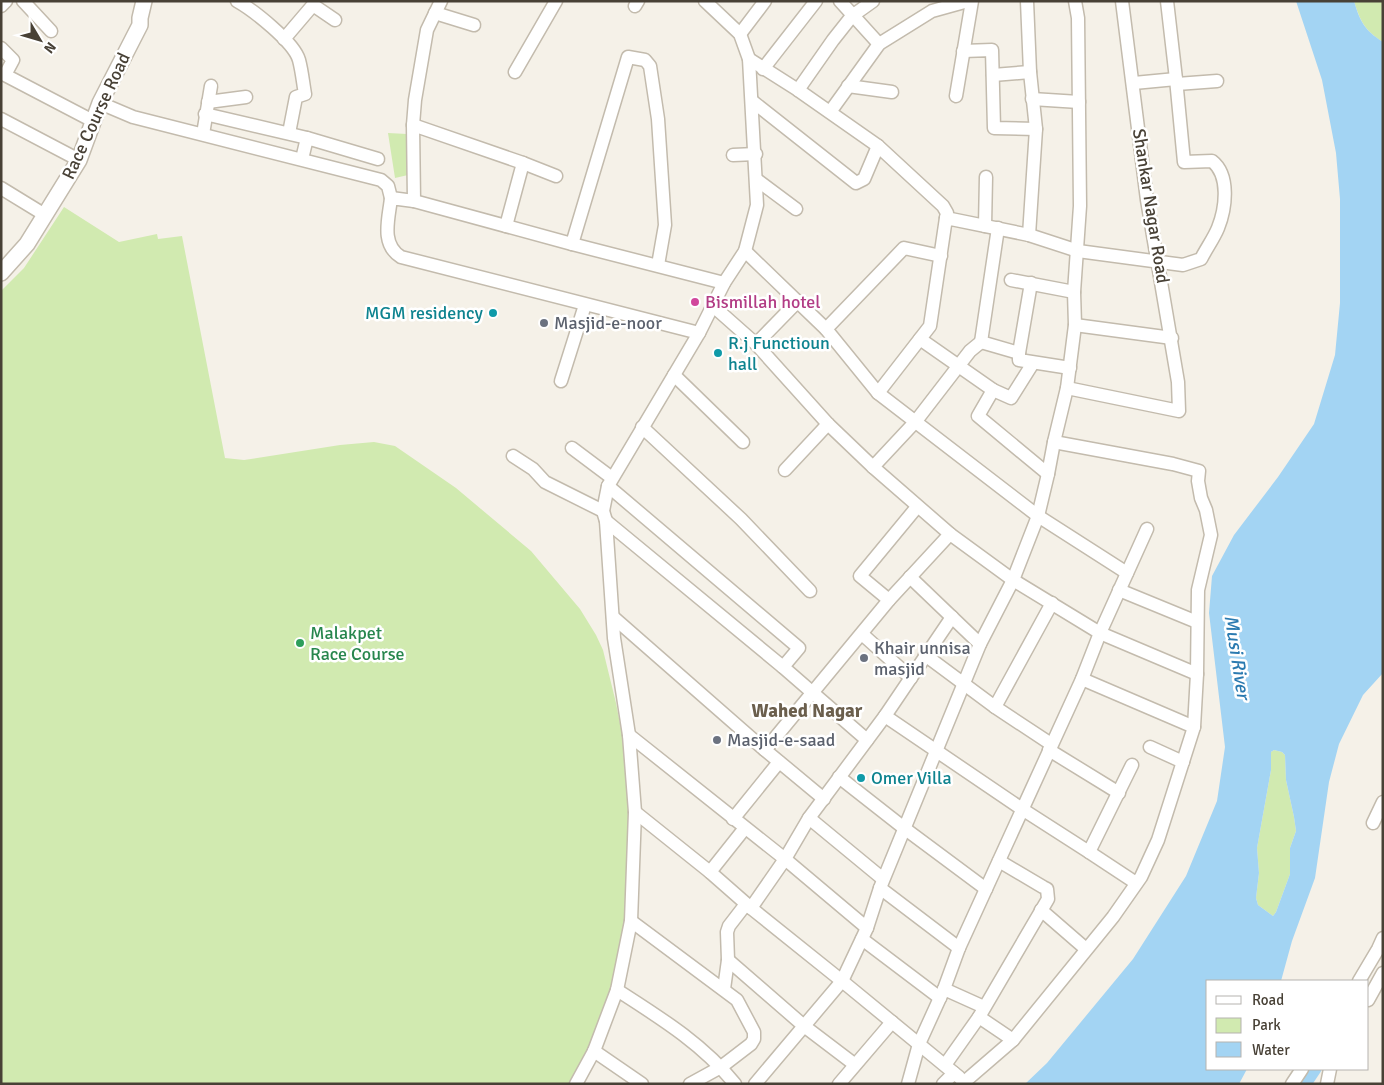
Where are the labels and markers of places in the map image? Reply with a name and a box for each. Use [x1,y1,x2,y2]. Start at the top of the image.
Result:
place label: Bismillah hotel [705,291,821,313]
marker: Bismillah hotel [689,296,701,308]
place label: MGM residency [365,302,484,324]
marker: MGM residency [487,307,499,319]
place label: Masjid-e-noor [554,312,662,334]
marker: Masjid-e-noor [538,317,550,329]
place label: R.j Functioun hall [728,332,830,375]
marker: R.j Functioun hall [712,347,724,359]
place label: Malakpet Race Course [310,622,405,665]
marker: Malakpet Race Course [294,637,306,649]
place label: Khair unnisa masjid [874,637,971,680]
marker: Khair unnisa masjid [858,652,870,664]
place label: Masjid-e-saad [727,729,835,751]
marker: Masjid-e-saad [711,734,723,746]
place label: Omer Villa [871,767,952,789]
marker: Omer Villa [855,772,867,784]

